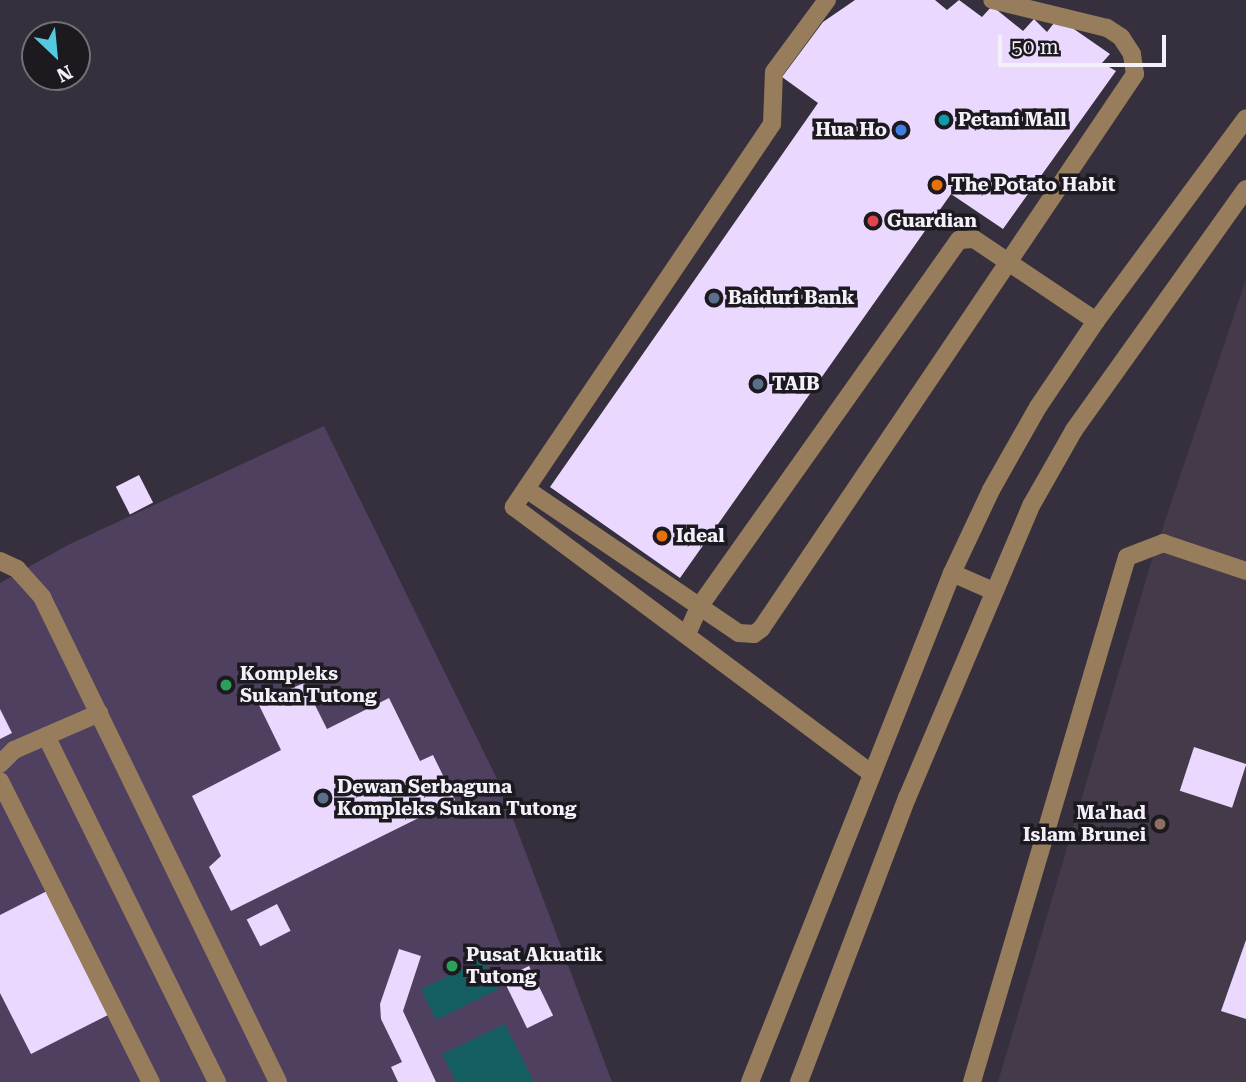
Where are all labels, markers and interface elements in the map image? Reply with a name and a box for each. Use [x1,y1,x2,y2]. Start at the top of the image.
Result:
north arrow [21,21,91,91]
scale bar [1001,21,1169,65]
text: 50 m [1011,35,1059,59]
text: N [53,60,76,87]
place label: Petani Mall [958,109,1067,131]
marker: Petani Mall [936,112,952,128]
place label: Hua Ho [815,119,887,141]
marker: Hua Ho [893,122,909,138]
place label: The Potato Habit [951,174,1115,196]
marker: The Potato Habit [929,177,945,193]
place label: Guardian [887,210,977,232]
marker: Guardian [865,213,881,229]
place label: Baiduri Bank [728,287,855,309]
marker: Baiduri Bank [706,290,722,306]
place label: TAIB [772,373,820,395]
marker: TAIB [750,376,766,392]
place label: Ideal [676,525,724,547]
marker: Ideal [654,528,670,544]
place label: Kompleks Sukan Tutong [240,663,377,707]
marker: Kompleks Sukan Tutong [218,677,234,693]
place label: Dewan Serbaguna Kompleks Sukan Tutong [337,776,577,820]
marker: Dewan Serbaguna Kompleks Sukan Tutong [315,790,331,806]
place label: Ma'had Islam Brunei [1023,802,1146,846]
marker: Ma'had Islam Brunei [1152,816,1168,832]
place label: Pusat Akuatik Tutong [466,944,603,988]
marker: Pusat Akuatik Tutong [444,958,460,974]

